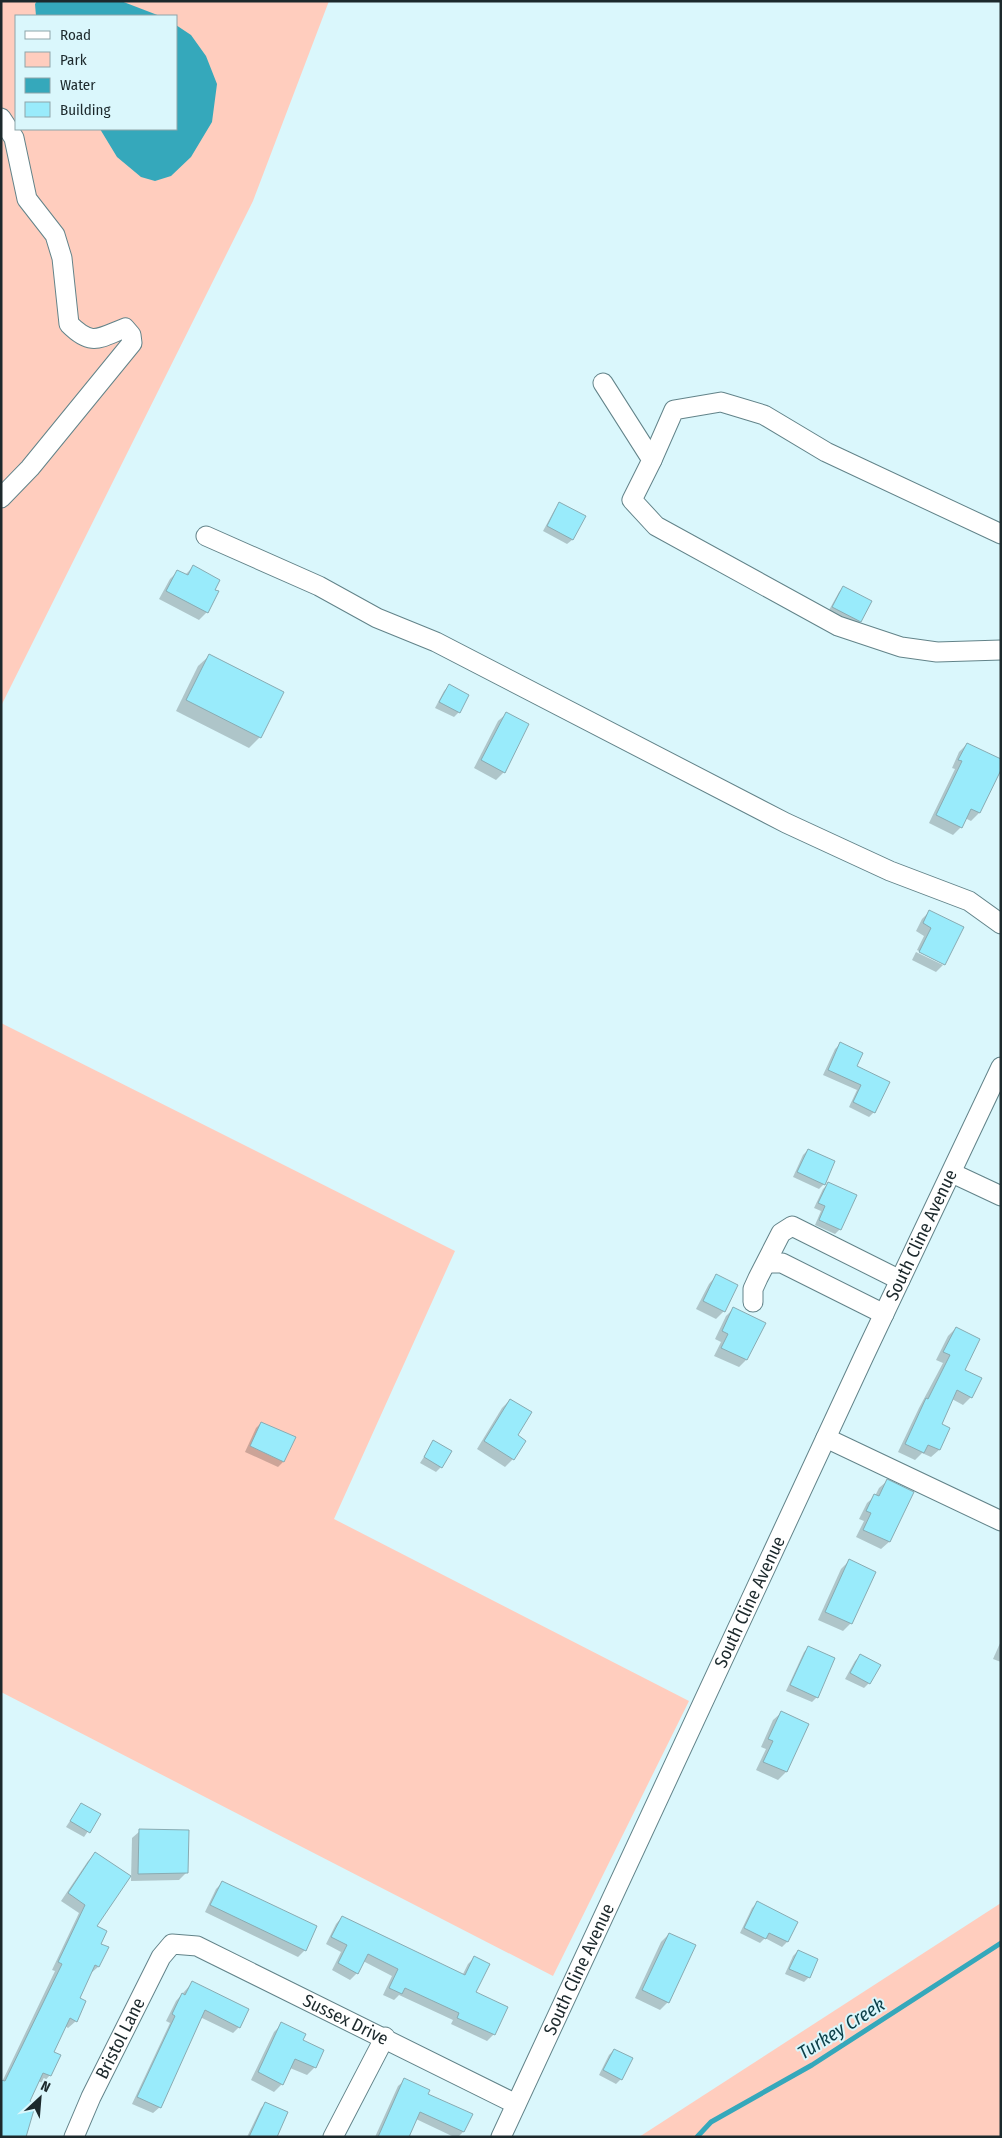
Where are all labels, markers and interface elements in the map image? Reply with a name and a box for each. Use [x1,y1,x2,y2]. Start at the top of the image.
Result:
legend [15,15,178,130]
text: Road [60,26,91,44]
text: Park [60,51,87,69]
text: Water [60,76,96,94]
text: Building [60,101,111,119]
street label: South Cline Avenue [881,1166,962,1304]
street label: South Cline Avenue [710,1533,790,1671]
street label: South Cline Avenue [539,1900,619,2038]
street label: Sussex Drive [299,1989,392,2050]
water label: Turkey Creek [793,1993,889,2064]
street label: Bristol Lane [91,1994,150,2082]
north arrow [15,2073,65,2123]
text: N [38,2077,53,2096]

